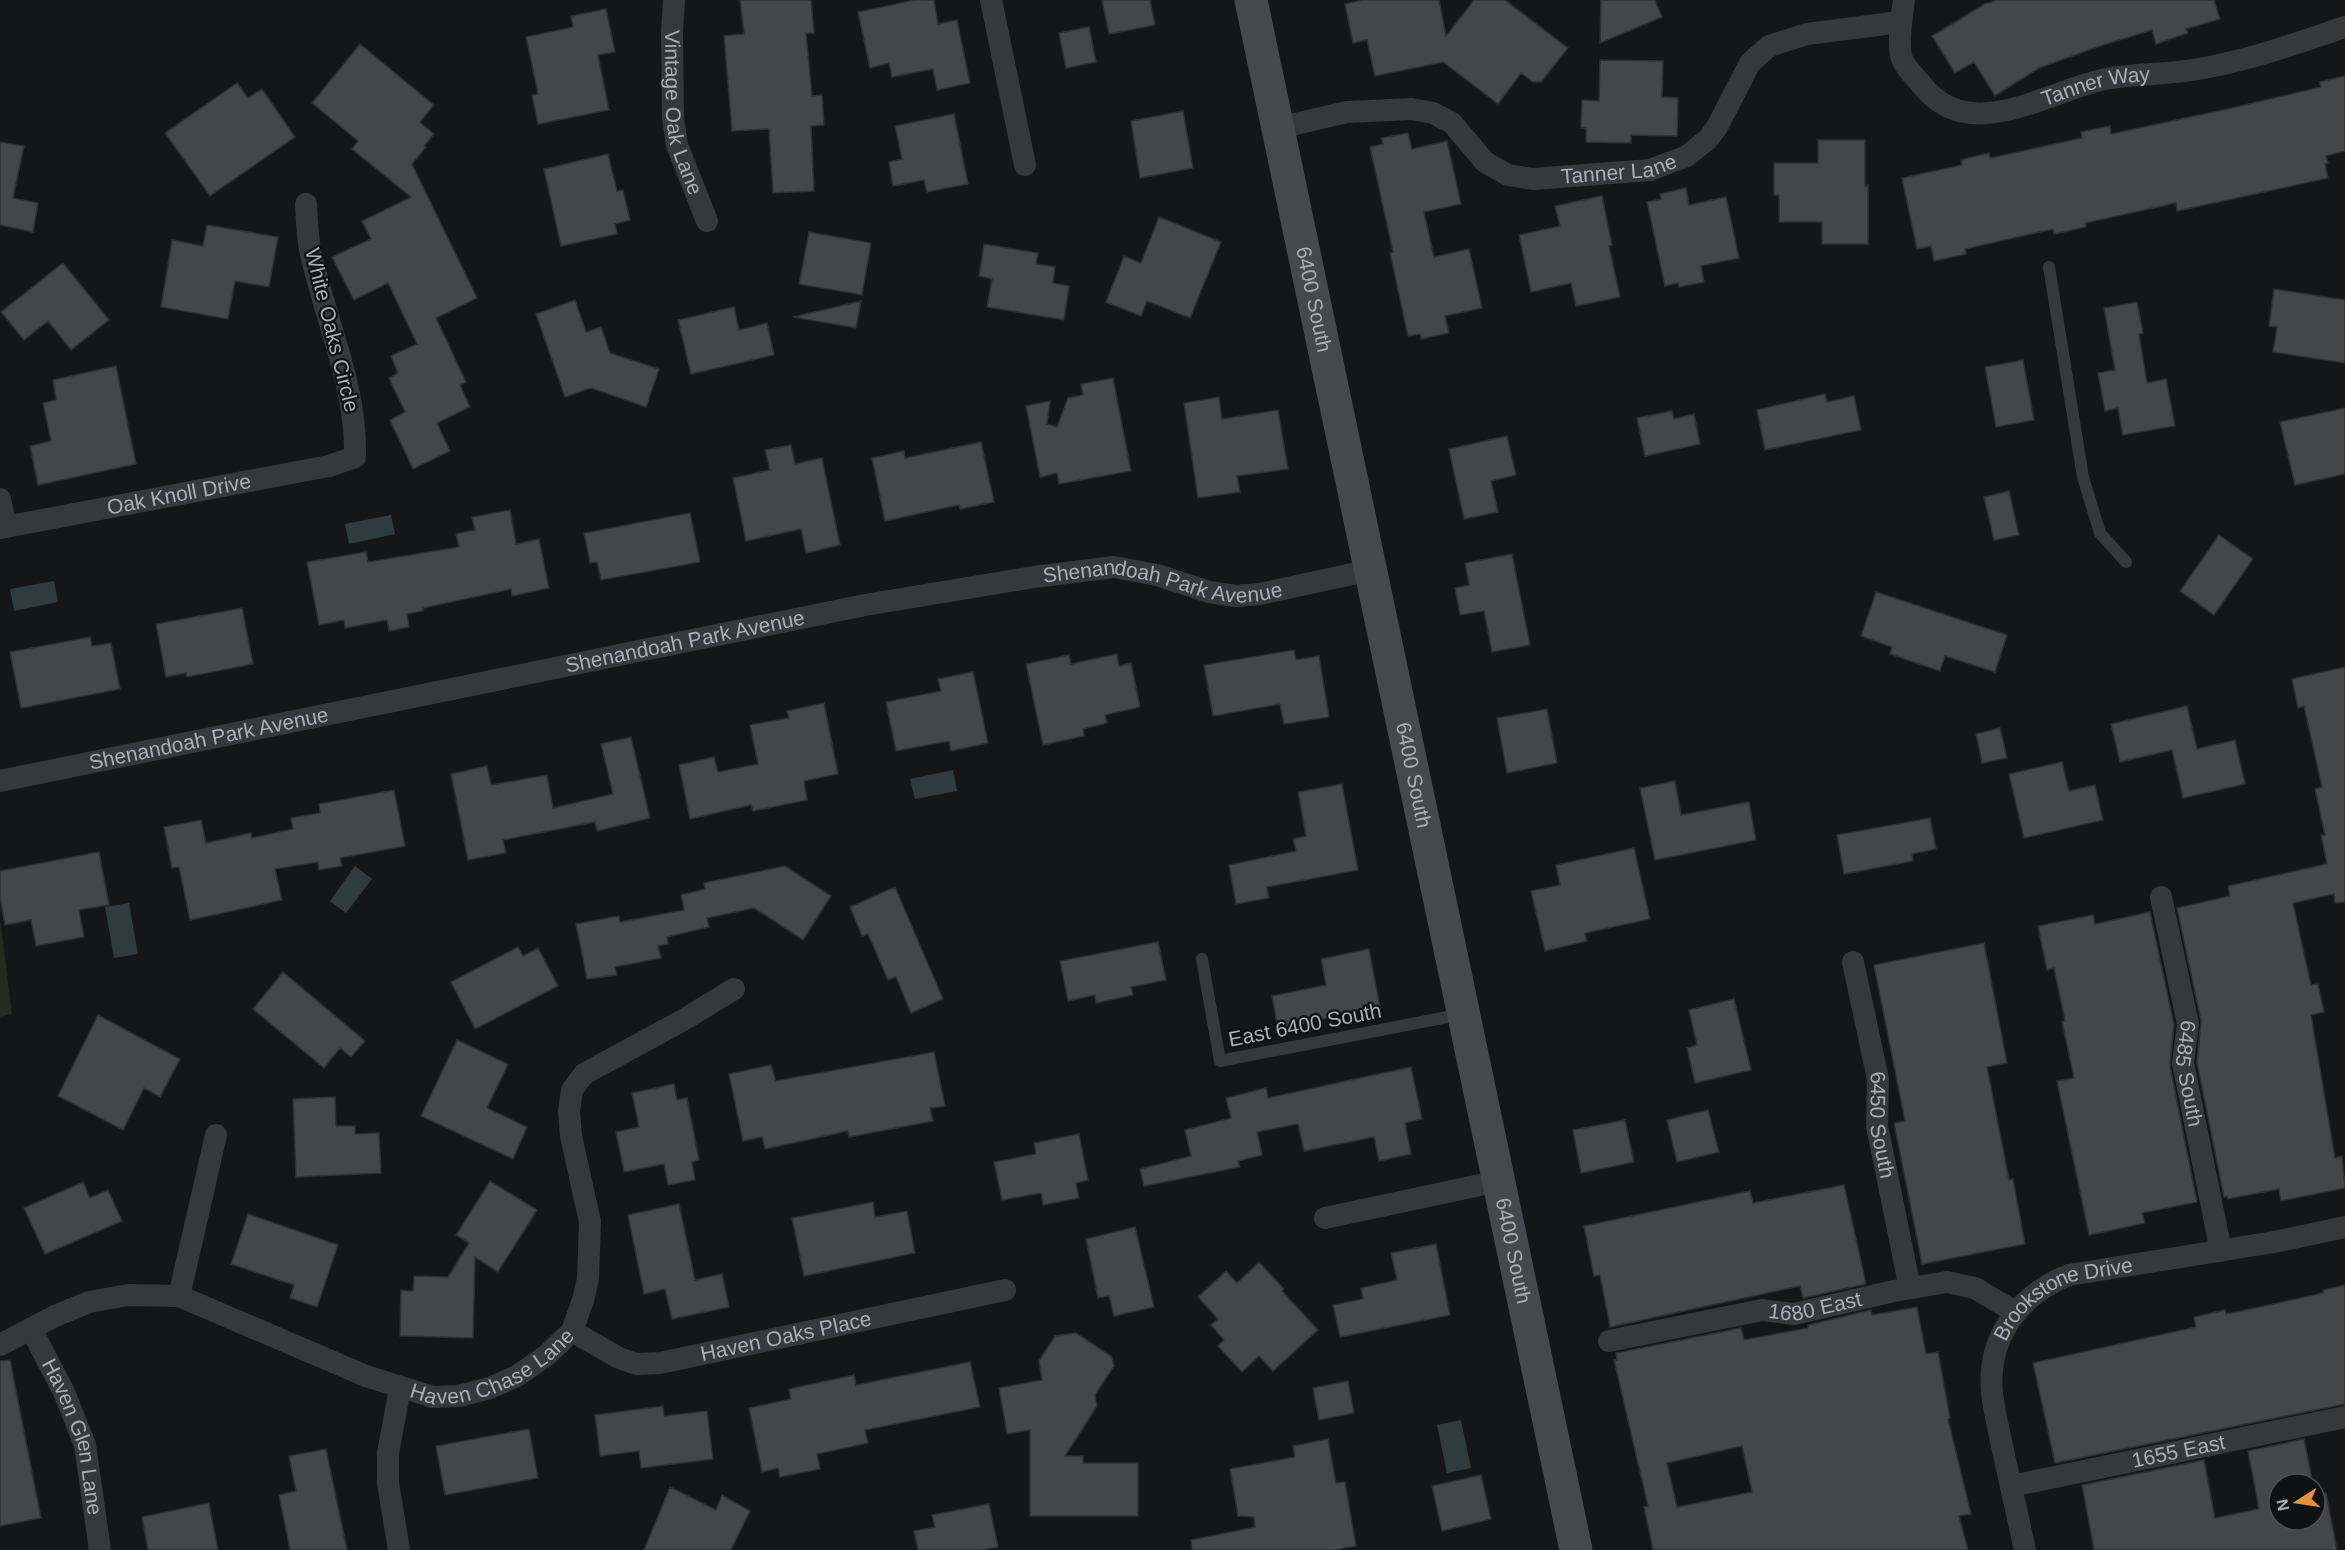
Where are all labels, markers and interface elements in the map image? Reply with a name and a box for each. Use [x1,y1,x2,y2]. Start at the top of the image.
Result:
street label: Vintage Oak Lane [661,30,707,198]
street label: Tanner Way [2038,62,2151,110]
street label: Tanner Lane [1560,149,1680,188]
street label: 6400 South [1292,244,1337,354]
street label: White Oaks Circle [301,246,364,414]
street label: Oak Knoll Drive [105,469,253,519]
street label: Shenandoah Park Avenue [1042,555,1284,607]
street label: Shenandoah Park Avenue [563,606,807,677]
street label: Shenandoah Park Avenue [87,702,330,774]
street label: 6400 South [1392,720,1436,830]
street label: East 6400 South [1226,998,1383,1051]
street label: 6485 South [2172,1019,2208,1128]
street label: 6450 South [1866,1069,1899,1180]
street label: 6400 South [1491,1196,1536,1306]
street label: Brookstone Drive [1989,1253,2134,1344]
street label: 1680 East [1767,1287,1864,1325]
street label: Haven Oaks Place [698,1307,873,1365]
street label: Haven Chase Lane [408,1324,578,1409]
street label: Haven Glen Lane [38,1355,107,1516]
street label: 1655 East [2130,1430,2227,1472]
north arrow [2267,1472,2327,1532]
text: N [2273,1498,2292,1512]

